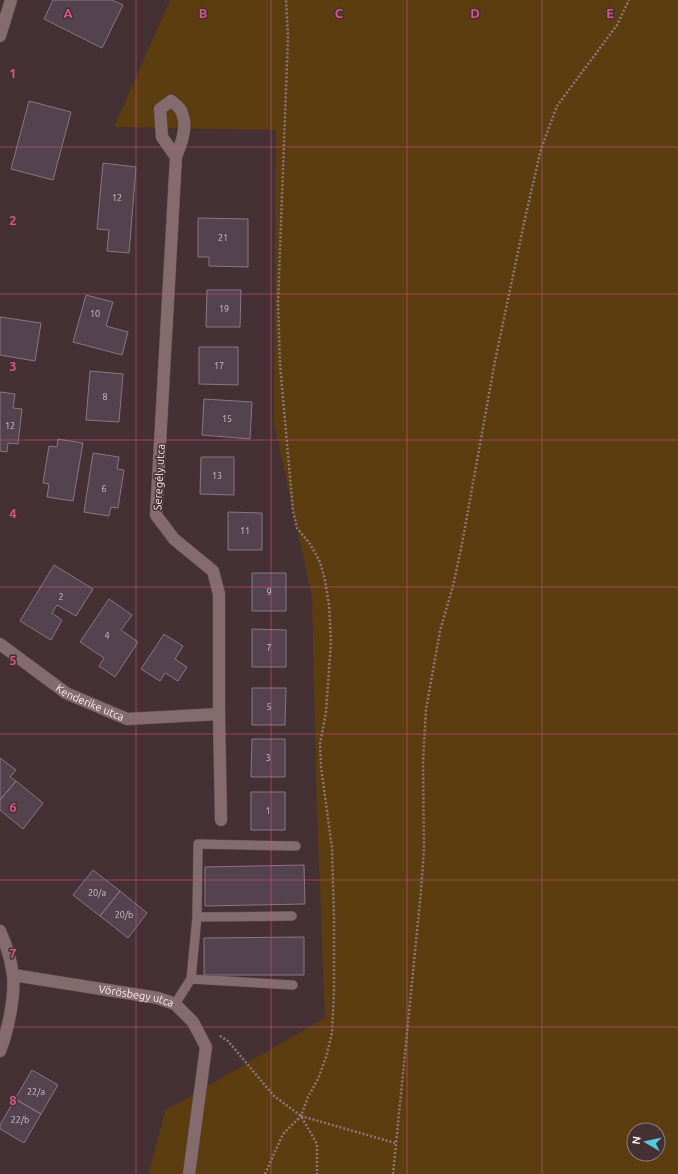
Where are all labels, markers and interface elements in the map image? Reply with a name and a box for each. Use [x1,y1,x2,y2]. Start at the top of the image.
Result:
text: A [63,6,73,20]
text: B [199,6,208,20]
text: C [335,6,344,20]
text: D [470,6,480,20]
text: E [606,6,614,20]
text: 1 [9,66,17,80]
house number: 12 [112,193,122,203]
text: 2 [9,213,17,227]
house number: 21 [218,233,228,243]
house number: 19 [219,304,229,314]
house number: 10 [90,309,100,319]
text: 3 [9,359,17,373]
house number: 17 [214,361,224,371]
house number: 8 [102,392,108,402]
house number: 15 [222,414,232,424]
house number: 12 [5,421,15,431]
street label: Seregély utca [151,443,167,511]
house number: 13 [212,471,222,481]
house number: 6 [101,484,107,494]
text: 4 [9,506,17,520]
house number: 11 [240,526,250,536]
house number: 9 [266,587,272,597]
house number: 2 [58,592,64,602]
house number: 4 [104,631,110,641]
house number: 7 [266,643,272,653]
text: 5 [9,653,17,667]
street label: Kenderike utca [54,682,126,723]
house number: 5 [266,702,272,712]
house number: 3 [265,753,271,763]
text: 6 [9,800,17,814]
house number: 1 [265,806,271,816]
house number: 20/a [88,888,106,898]
house number: 20/b [115,910,133,920]
text: 7 [9,946,17,960]
street label: Vörösbegy utca [98,983,175,1009]
house number: 22/a [27,1087,45,1097]
text: 8 [9,1093,17,1107]
house number: 22/b [11,1115,29,1125]
north arrow [626,1122,666,1162]
text: N [630,1135,643,1145]

